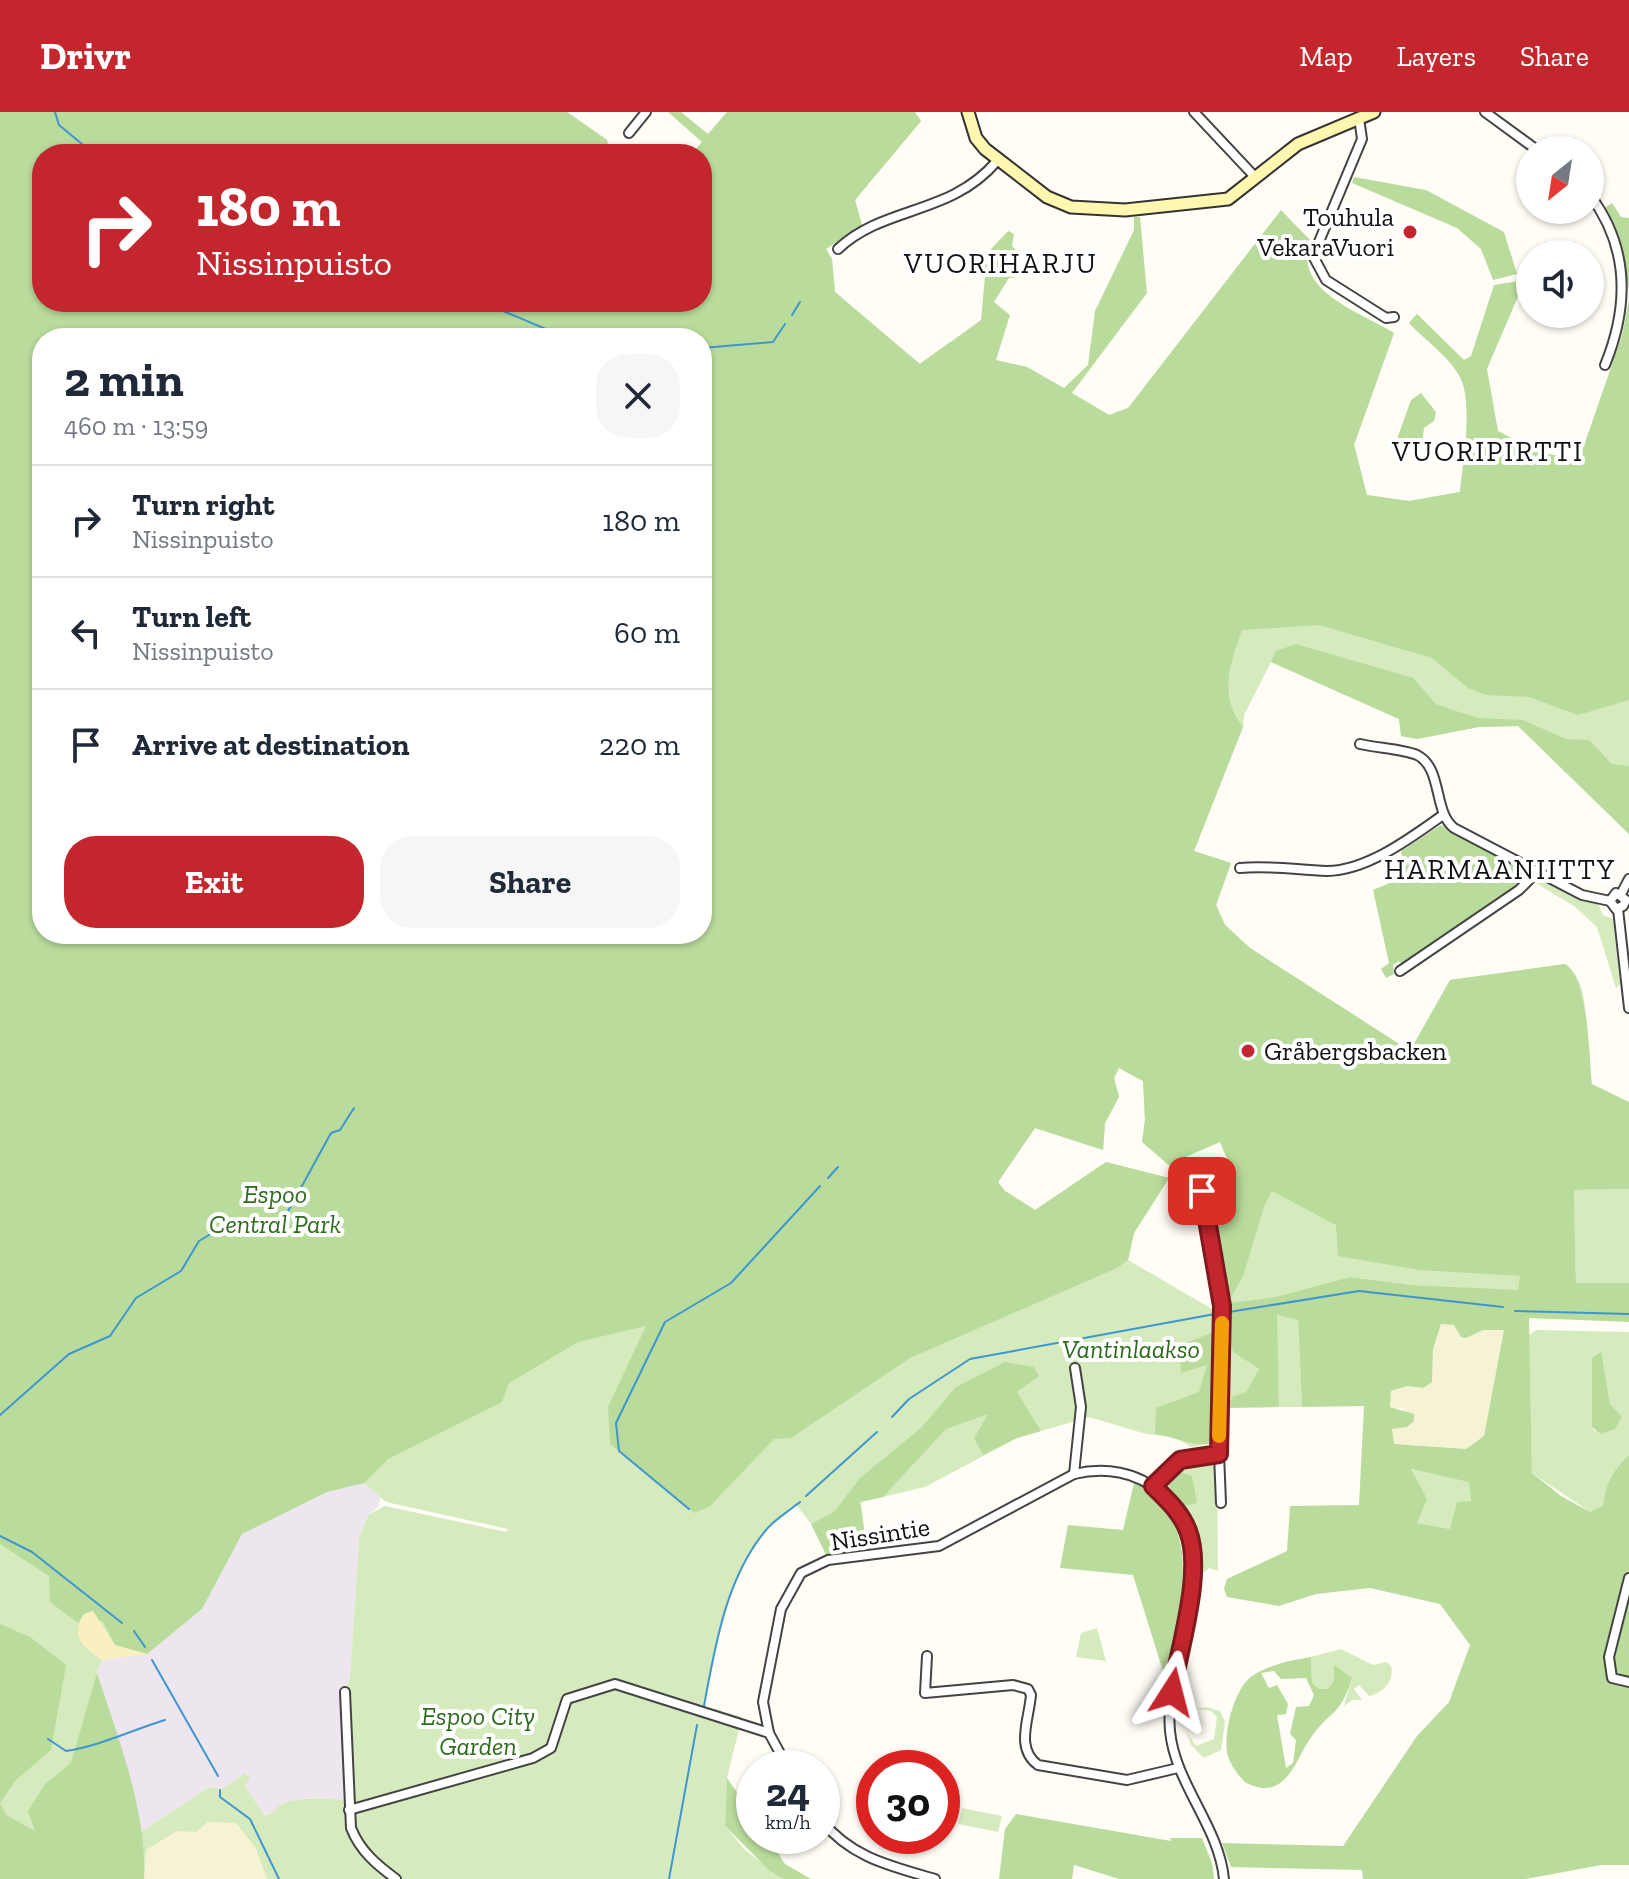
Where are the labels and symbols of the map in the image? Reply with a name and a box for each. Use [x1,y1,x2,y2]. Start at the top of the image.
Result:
north arrow [1516,136,1604,224]
place label: Touhula VekaraVuori [1256,201,1394,263]
marker: Touhula VekaraVuori [1401,223,1419,241]
district label: VUORIHARJU [903,247,1098,280]
district label: VUORIPIRTTI [1391,435,1584,468]
district label: HARMAANIITTY [1384,853,1616,886]
place label: Gråbergsbacken [1264,1035,1447,1067]
marker: Gråbergsbacken [1239,1042,1257,1060]
pin [1168,1157,1236,1225]
park label: Espoo Central Park [209,1178,341,1240]
park label: Vantinlaakso [1062,1333,1200,1365]
street label: Nissintie [828,1510,932,1558]
position arrow [1130,1650,1214,1734]
park label: Espoo City Garden [421,1700,535,1762]
speed limit sign: 30 [856,1750,960,1854]

